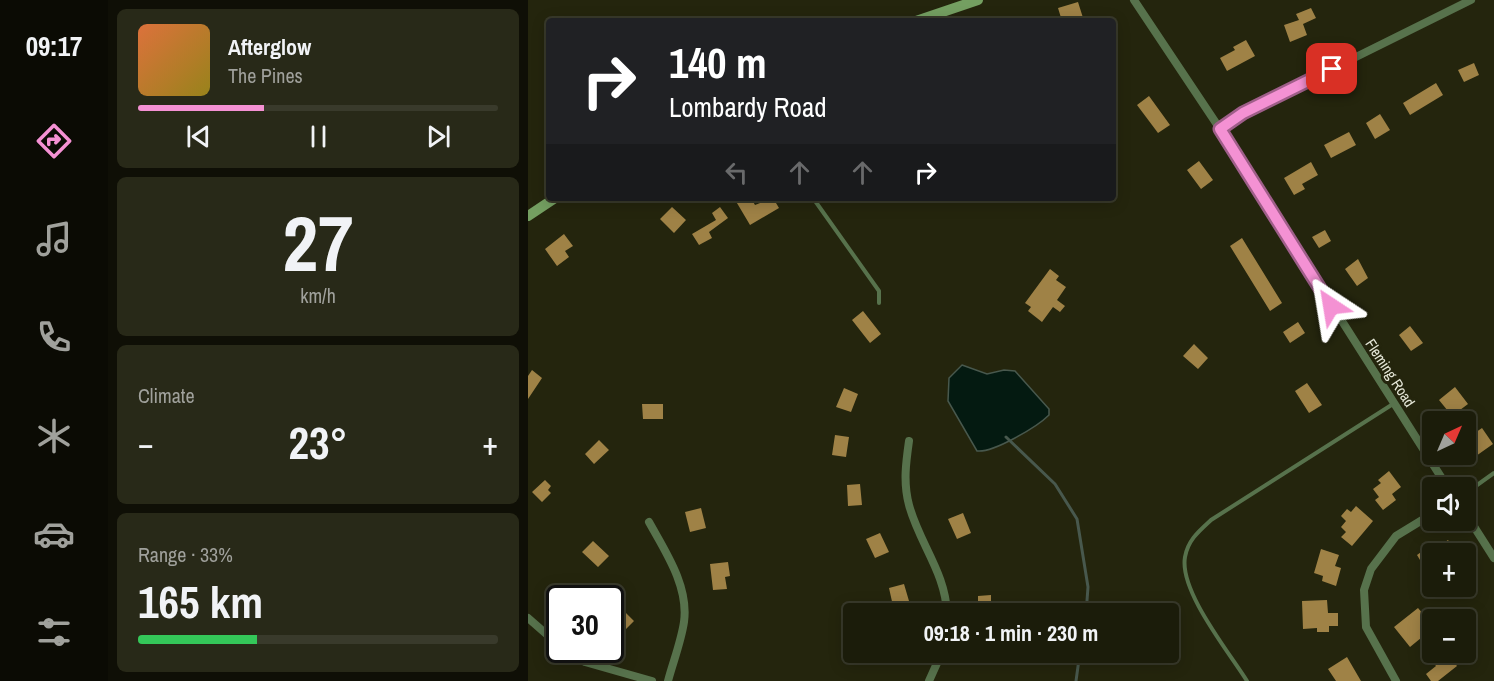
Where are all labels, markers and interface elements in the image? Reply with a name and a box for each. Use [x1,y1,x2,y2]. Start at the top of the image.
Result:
text: 09:17 [26,28,82,64]
text: Afterglow [228,32,311,62]
text: 140 m [669,35,767,91]
icon: right [570,42,648,120]
pin [1306,43,1357,94]
icon: arrive [1315,52,1348,85]
text: The Pines [228,62,303,89]
text: Lombardy Road [669,89,827,125]
icon: directions [33,120,75,162]
icon: previous [182,120,215,153]
icon: pause [302,120,335,153]
icon: next [422,120,455,153]
icon: left [720,156,753,189]
icon: ahead [783,156,816,189]
icon: ahead [846,156,879,189]
icon: right [909,156,942,189]
text: 27 [282,190,354,295]
icon: music [33,218,75,260]
position arrow [1299,274,1363,338]
text: km/h [300,282,336,309]
icon: phone [33,316,75,358]
street label: Fleming Road [1361,335,1420,411]
text: Climate [138,382,195,409]
north arrow [1422,411,1476,465]
map controls [1422,411,1476,663]
text: 23° [288,412,348,473]
icon: climate [33,415,75,457]
text: − [138,421,154,465]
text: + [482,421,498,465]
button: sound [1422,477,1476,531]
icon: car [33,513,75,555]
text: Range · 33% [138,541,233,568]
button: + [1422,543,1476,597]
text: 165 km [138,571,263,632]
speed limit sign: 30 [546,585,624,663]
button: − [1422,609,1476,663]
icon: filters [33,611,75,653]
text: 09:18 · 1 min · 230 m [924,618,1098,648]

